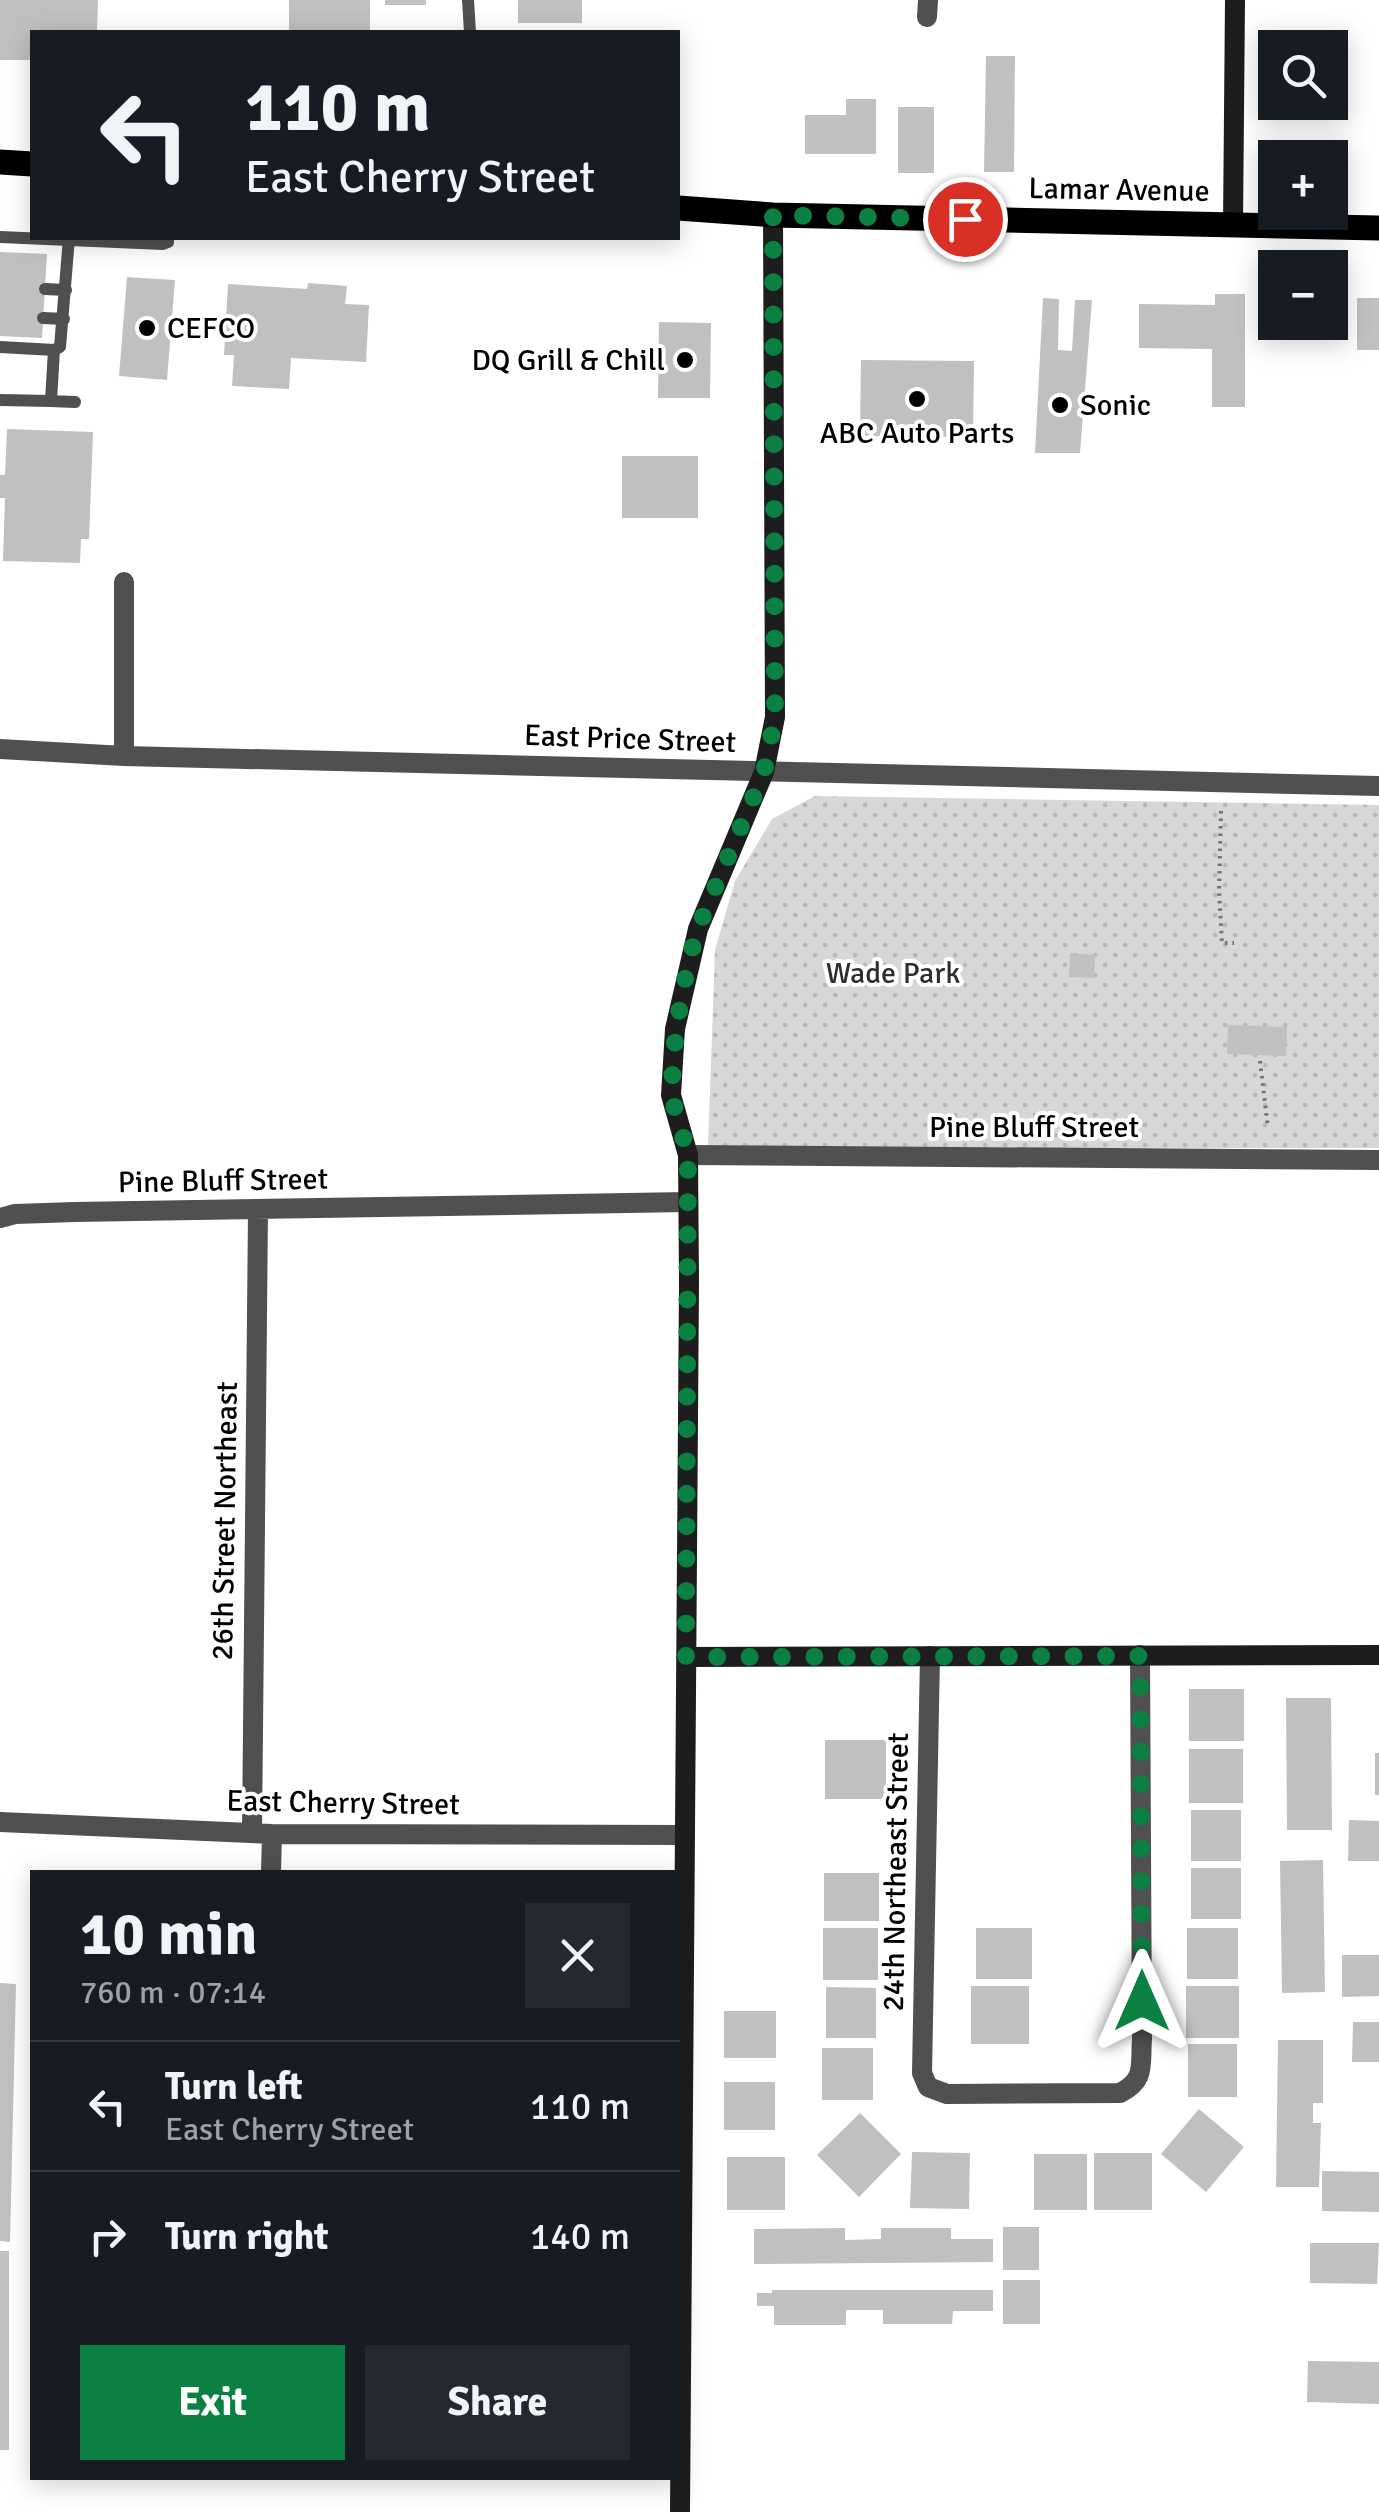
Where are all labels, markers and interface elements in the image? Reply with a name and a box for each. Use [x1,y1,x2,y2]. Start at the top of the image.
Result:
map controls [1258,30,1348,340]
button: search [1258,30,1348,120]
text: 110 m [245,64,430,150]
icon: left [80,70,210,200]
button: + [1258,140,1348,230]
text: East Cherry Street [245,150,595,205]
street label: Lamar Avenue [1028,170,1210,210]
pin [923,177,1008,262]
icon: arrive [938,192,993,247]
button: − [1258,250,1348,340]
place label: CEFCO [167,310,255,347]
marker: CEFCO [136,317,158,339]
place label: DQ Grill & Chill [471,342,665,379]
marker: DQ Grill & Chill [674,349,696,371]
place label: Sonic [1080,387,1151,424]
marker: ABC Auto Parts [906,388,928,410]
marker: Sonic [1049,394,1071,416]
place label: ABC Auto Parts [820,415,1014,452]
street label: East Price Street [523,717,737,761]
park label: Wade Park [826,955,960,992]
street label: Pine Bluff Street [929,1109,1139,1146]
street label: Pine Bluff Street [118,1161,328,1201]
street label: 26th Street Northeast [204,1381,246,1661]
street label: 24th Northeast Street [875,1732,917,2012]
street label: East Cherry Street [226,1782,460,1824]
text: 10 min [80,1898,257,1972]
button: close [525,1903,630,2008]
position arrow [1090,1949,1194,2053]
text: 760 m · 07:14 [80,1973,266,2012]
text: Turn left [165,2063,303,2110]
icon: left [80,2079,135,2134]
text: 110 m [530,2083,630,2130]
text: East Cherry Street [165,2110,414,2149]
icon: right [80,2209,135,2264]
text: Turn right [165,2213,329,2260]
text: 140 m [530,2213,630,2260]
button: Exit [80,2345,345,2460]
button: Share [365,2345,630,2460]

